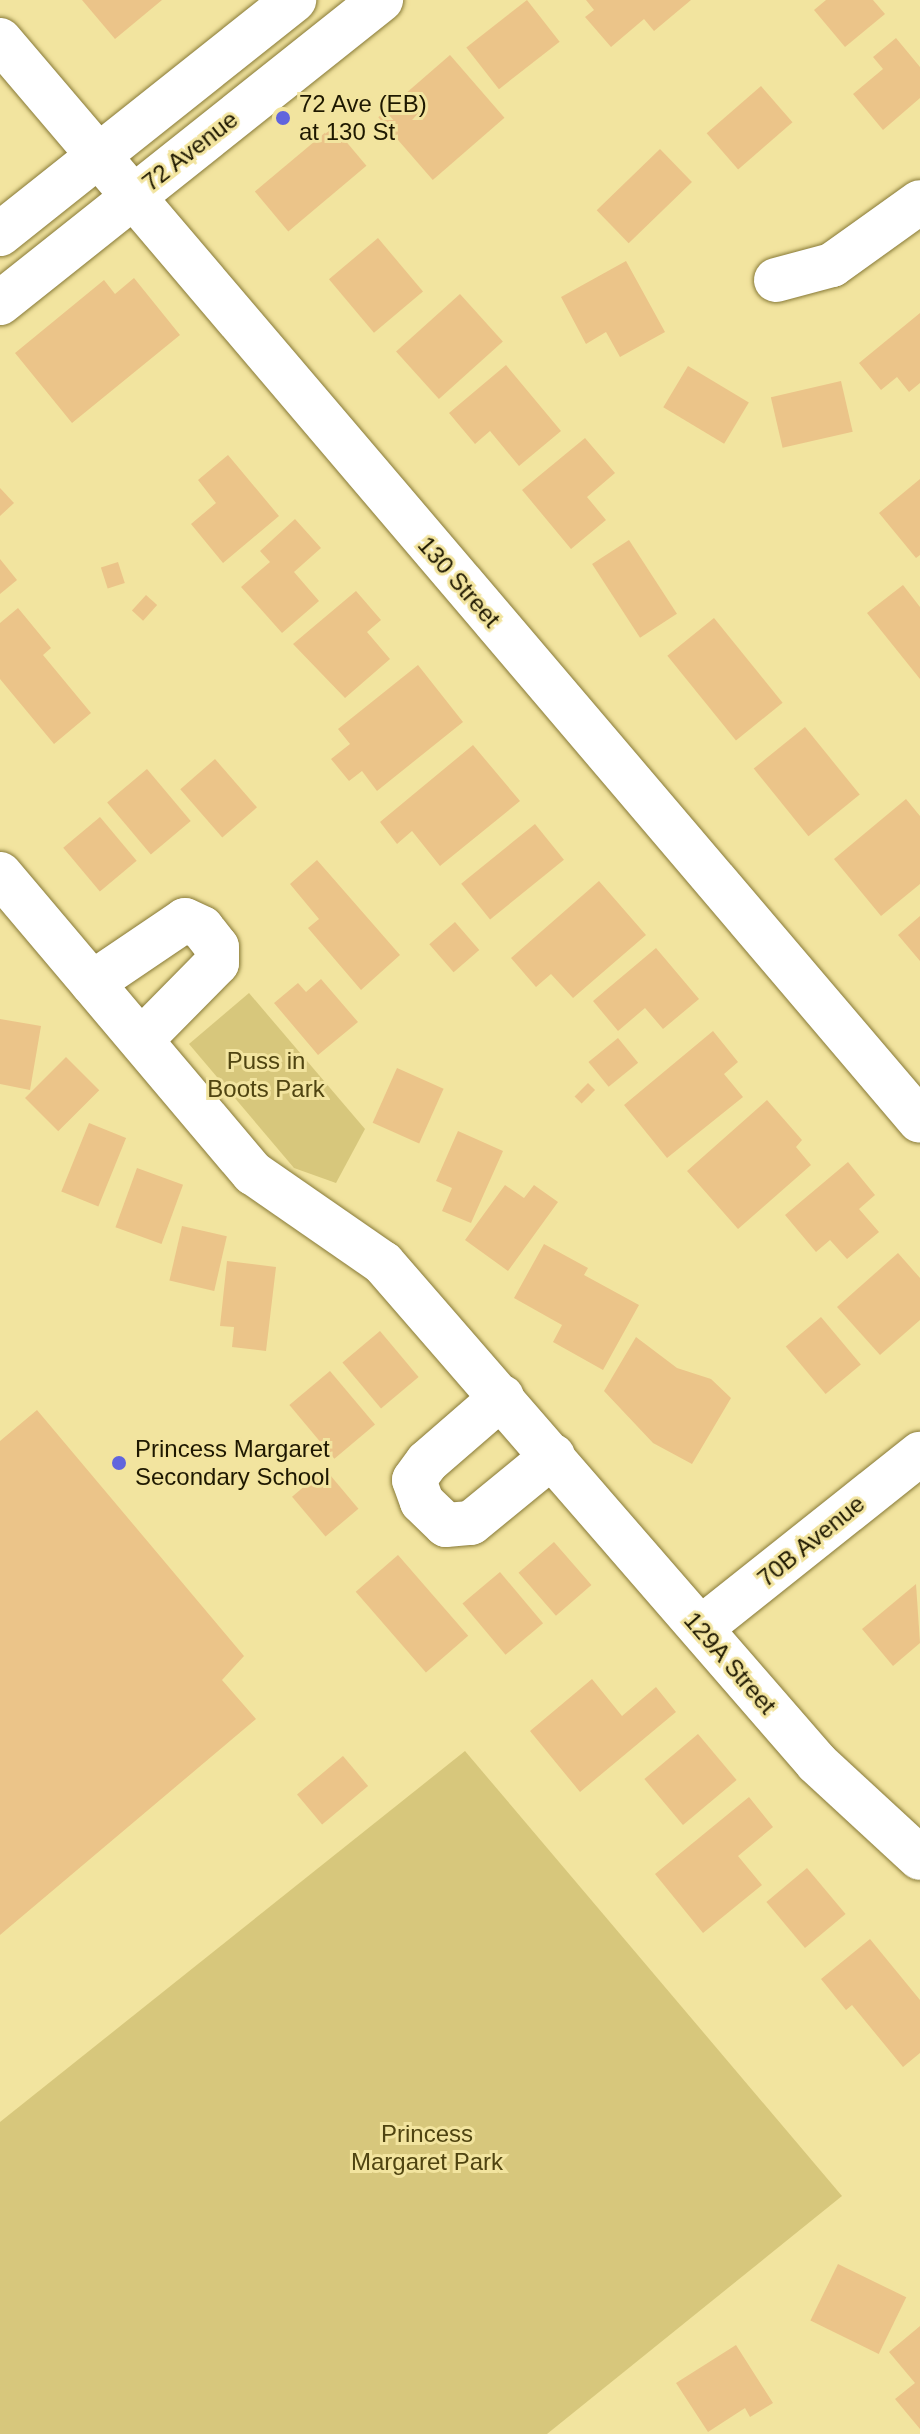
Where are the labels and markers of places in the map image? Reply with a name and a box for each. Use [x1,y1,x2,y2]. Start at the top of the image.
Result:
place label: 72 Ave (EB) at 130 St [299,90,428,146]
marker: 72 Ave (EB) at 130 St [274,109,292,127]
place label: Princess Margaret Secondary School [135,1435,330,1491]
marker: Princess Margaret Secondary School [110,1454,128,1472]

